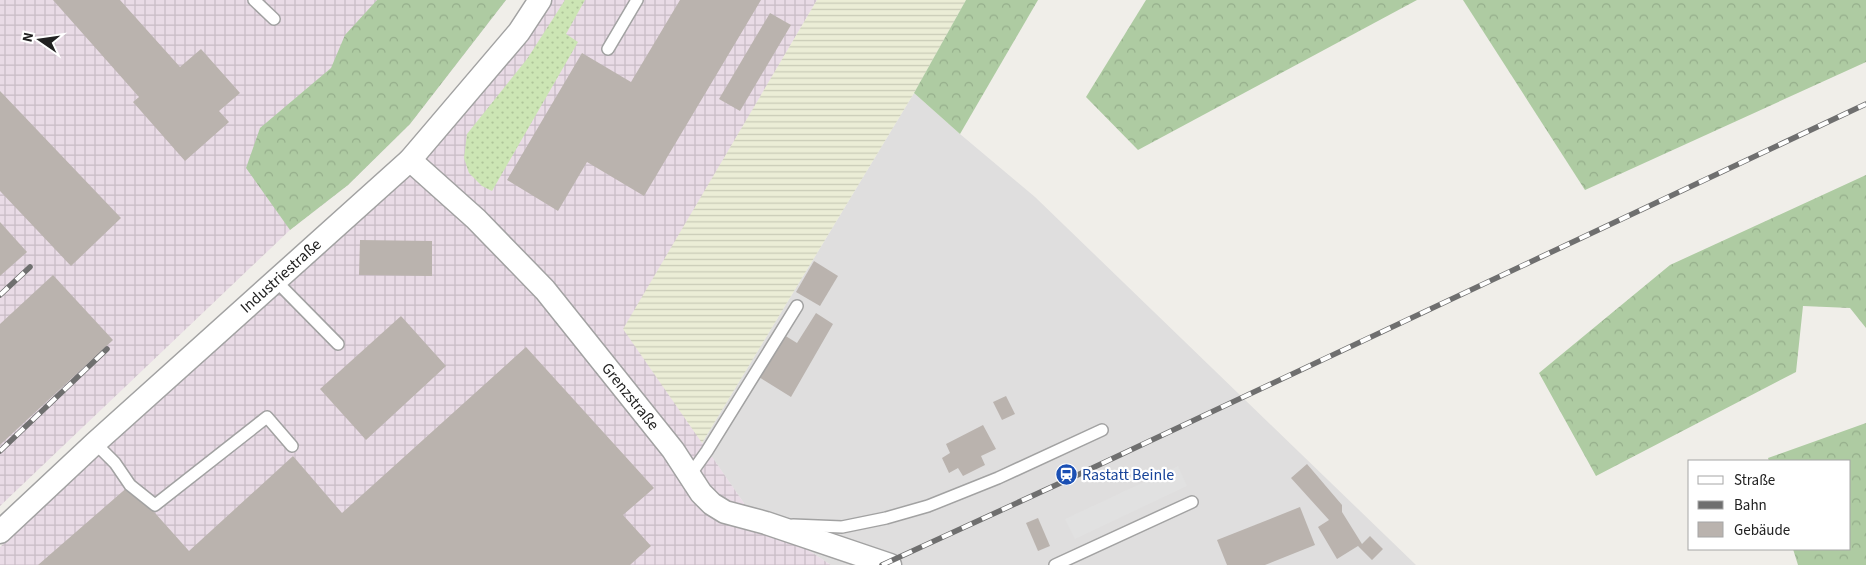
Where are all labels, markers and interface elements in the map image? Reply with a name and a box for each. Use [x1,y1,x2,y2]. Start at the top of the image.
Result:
north arrow [15,15,65,65]
text: N [18,31,39,44]
street label: Industriestraße [236,234,326,318]
street label: Grenzstraße [596,358,664,435]
legend [1688,460,1851,550]
station icon: Rastatt Beinle [1054,463,1078,487]
place label: Rastatt Beinle [1082,464,1174,486]
text: Straße [1734,470,1775,491]
text: Bahn [1734,495,1767,516]
text: Gebäude [1734,520,1790,541]

